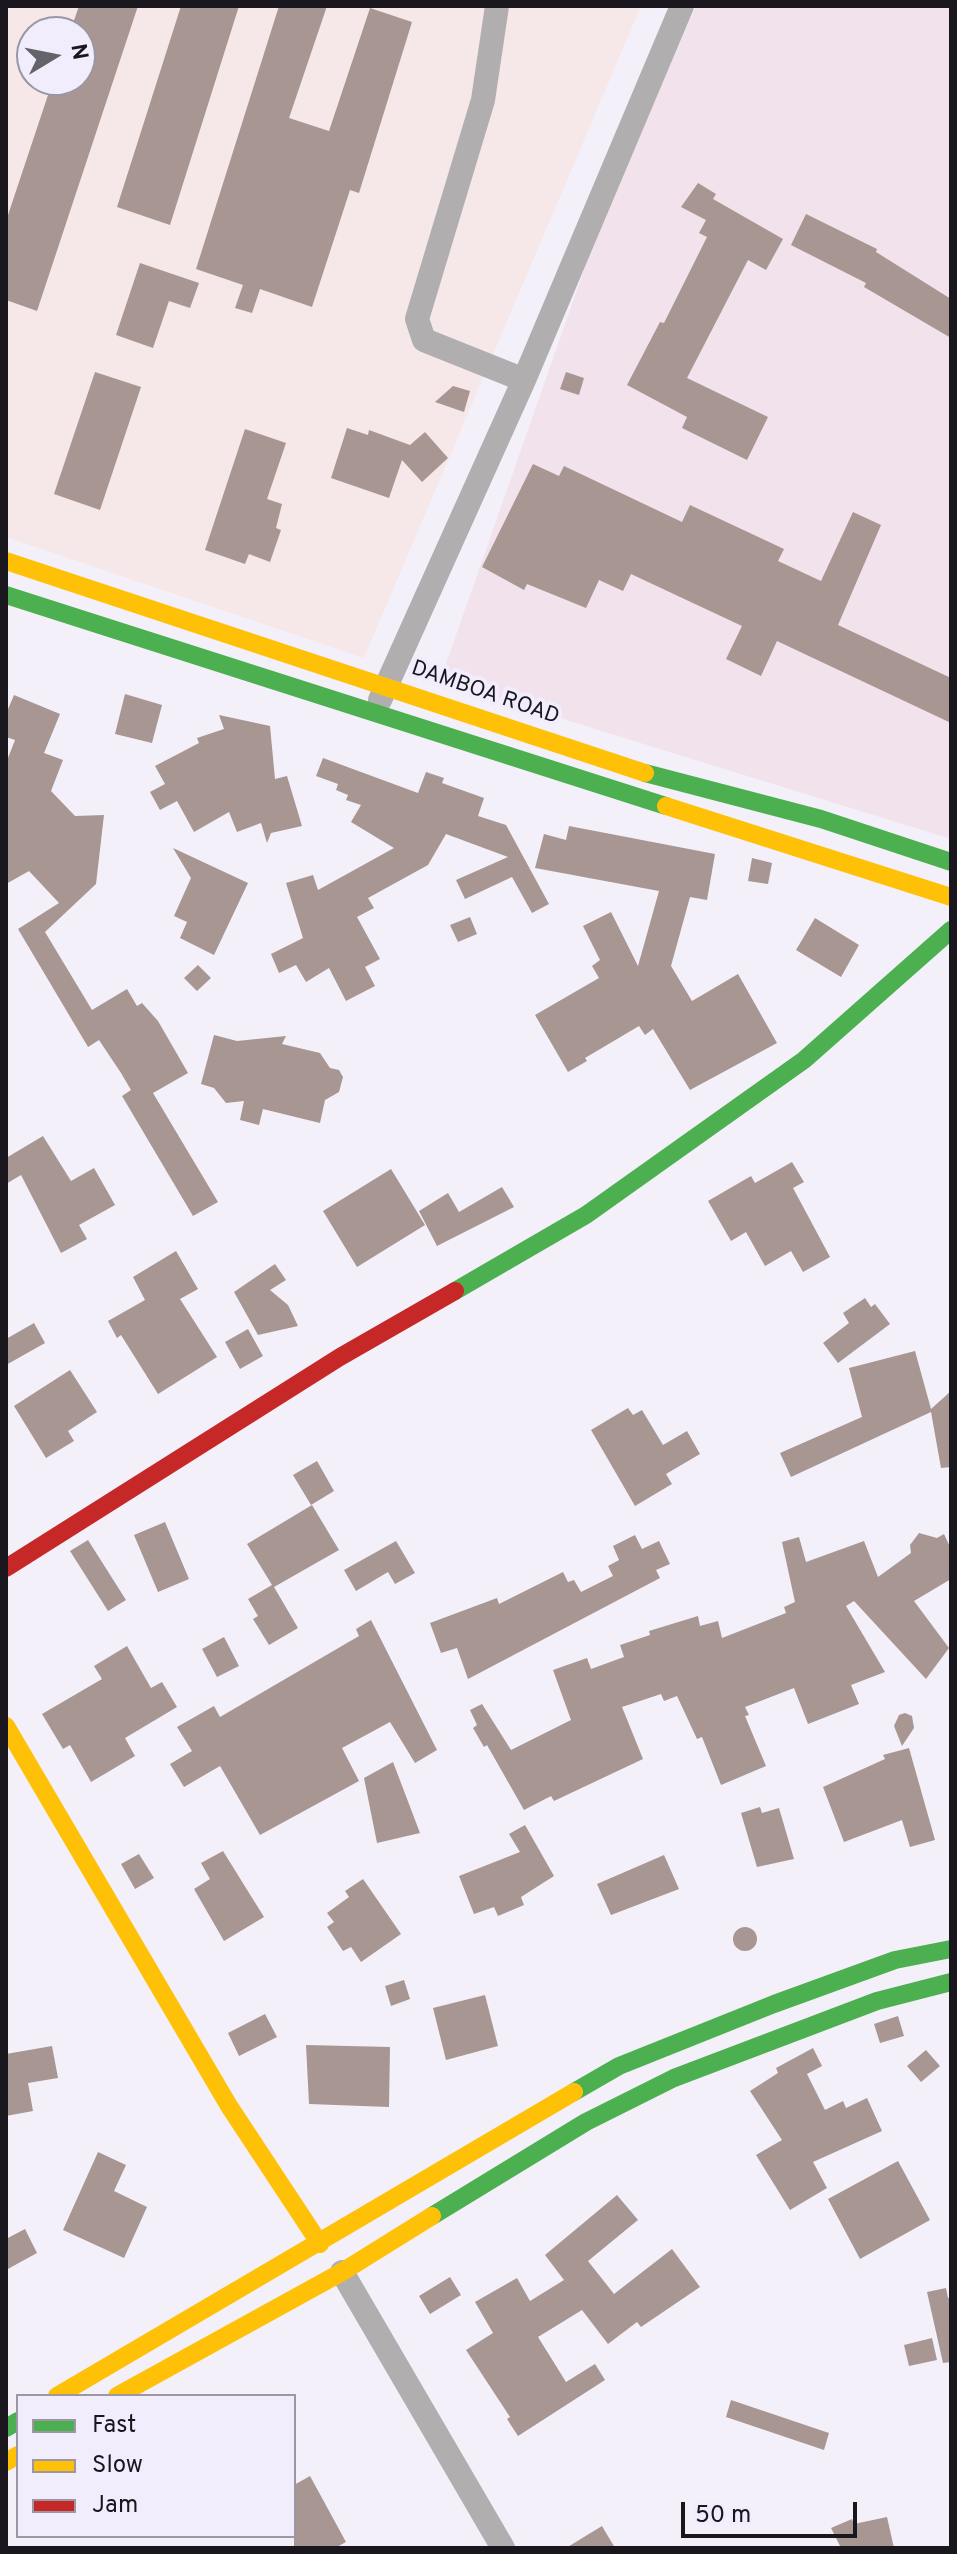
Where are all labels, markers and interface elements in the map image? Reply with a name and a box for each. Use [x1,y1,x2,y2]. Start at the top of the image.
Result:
north arrow [16,16,96,96]
text: N [63,42,93,62]
street label: DAMBOA ROAD [407,656,563,732]
legend [16,2394,296,2538]
text: Fast [92,2411,136,2441]
text: Slow [92,2451,143,2481]
scale bar [685,2486,861,2536]
text: Jam [92,2491,138,2521]
text: 50 m [695,2501,751,2531]

